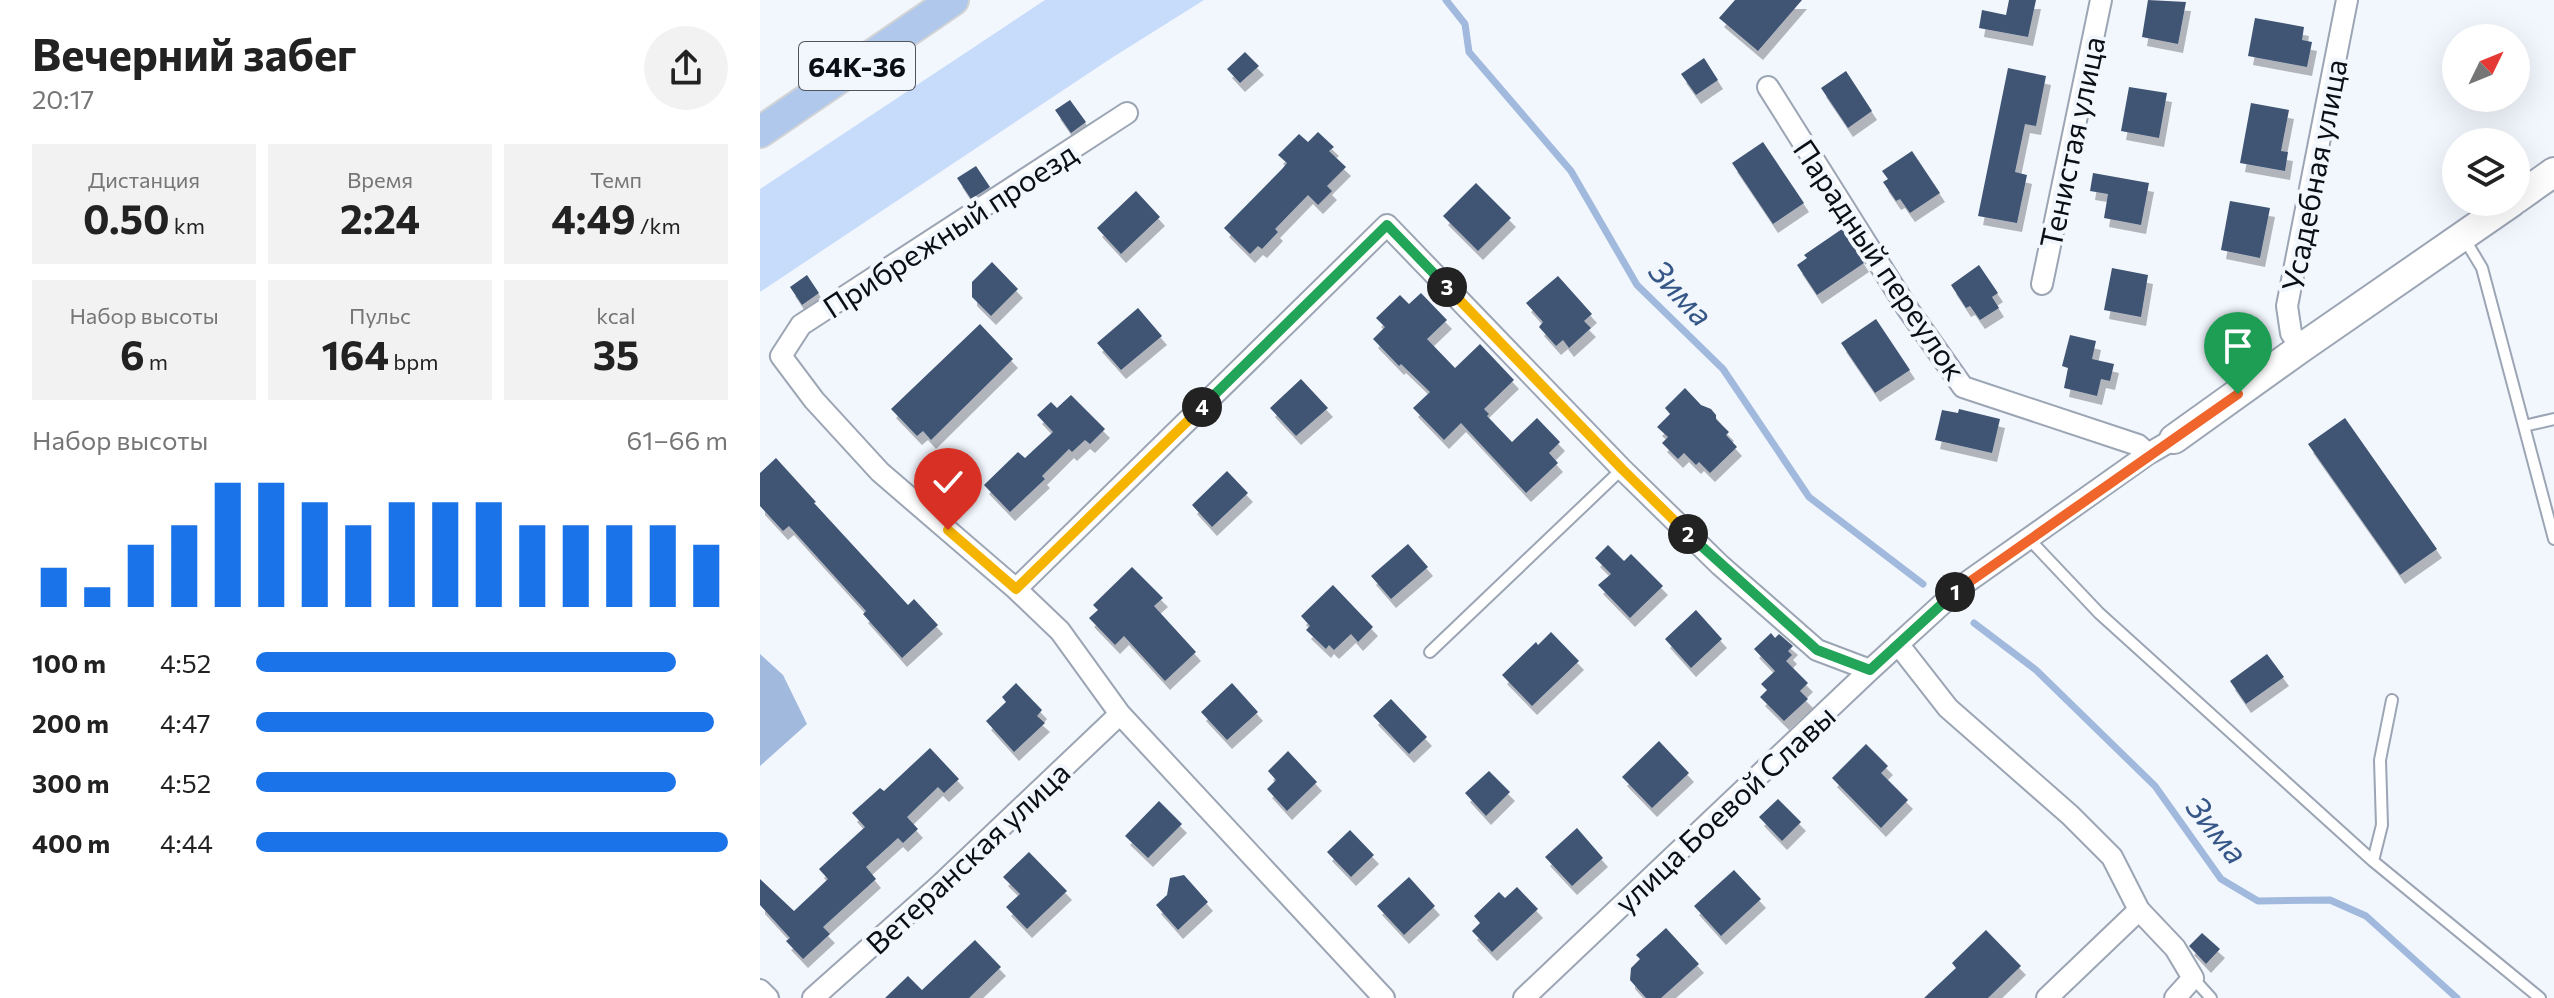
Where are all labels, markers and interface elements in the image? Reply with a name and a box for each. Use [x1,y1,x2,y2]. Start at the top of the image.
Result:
north arrow [2442,24,2530,112]
map controls [2442,24,2530,216]
text: Вечерний забег [32,26,357,80]
button: share [644,26,728,110]
street label: Тенистая улица [2031,33,2111,251]
road number: 64К-36 [799,42,915,90]
street label: Усадебная улица [2272,56,2354,294]
text: 20:17 [32,83,94,114]
button: layers [2442,128,2530,216]
street label: Парадный переулок [1787,132,1975,386]
street label: Прибрежный проезд [815,133,1083,325]
text: Дистанция [88,166,200,193]
text: Время [347,166,413,193]
text: Темп [590,166,642,193]
text: 0.50 [83,193,170,242]
text: 2:24 [340,193,420,242]
text: 4:49 [551,193,636,242]
text: km [170,212,205,239]
text: /km [636,212,681,239]
water label: Зима [1641,251,1723,333]
pin: 3 [1427,267,1467,307]
text: 3 [1441,273,1453,300]
text: Набор высоты [69,302,219,329]
text: Пульс [349,302,411,329]
text: kcal [596,302,636,329]
pin [2204,312,2272,394]
icon: arrive [2216,324,2260,368]
text: 6 [120,329,145,378]
text: 164 [322,329,389,378]
text: 35 [593,329,639,378]
text: m [145,348,168,375]
text: bpm [389,348,438,375]
pin: 4 [1182,387,1222,427]
text: 4 [1195,393,1209,420]
text: Набор высоты [32,424,208,455]
text: 61–66 m [627,424,728,455]
pin [914,448,982,530]
icon: check [926,460,970,504]
pin: 2 [1668,514,1708,554]
text: 2 [1682,520,1694,547]
pin: 1 [1935,572,1975,612]
text: 1 [1950,578,1960,605]
text: 100 m [32,647,106,678]
text: 4:52 [160,647,211,678]
street label: улица Боевой Славы [1606,696,1842,920]
text: 200 m [32,707,109,738]
text: 4:47 [160,707,211,738]
street label: Ветеранская улица [857,753,1077,961]
text: 300 m [32,767,109,798]
text: 4:52 [160,767,211,798]
water label: Зима [2179,787,2257,871]
text: 400 m [32,827,110,858]
text: 4:44 [160,827,213,858]

